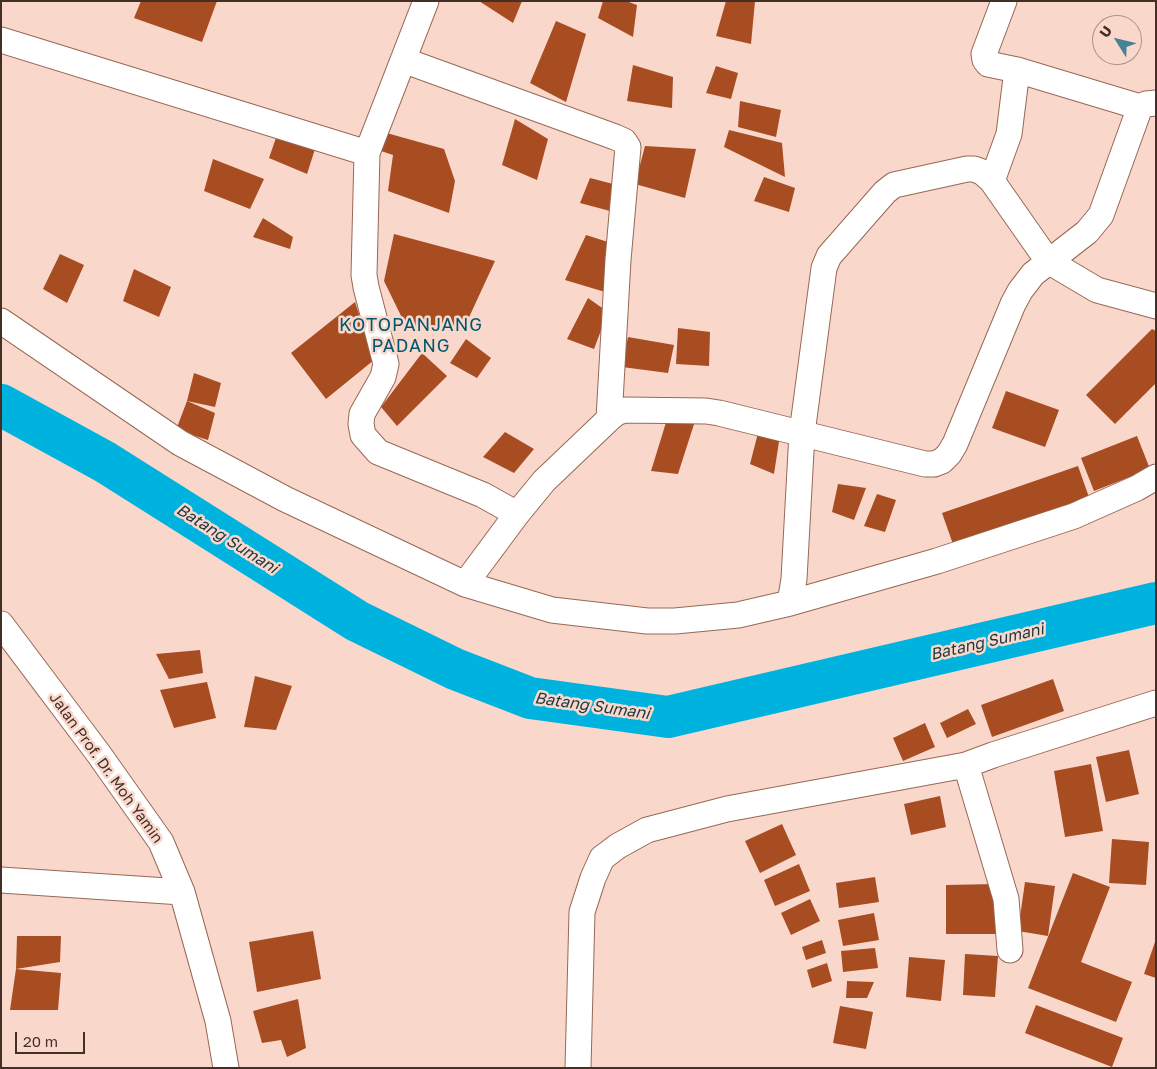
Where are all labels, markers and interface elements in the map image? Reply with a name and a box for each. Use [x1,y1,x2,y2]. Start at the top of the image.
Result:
north arrow [1092,15,1142,65]
text: U [1095,22,1115,41]
district label: KOTOPANJANG PADANG [338,314,484,356]
water label: Batang Sumani [173,500,281,578]
water label: Batang Sumani [928,620,1046,664]
water label: Batang Sumani [533,688,651,724]
street label: Jalan Prof. Dr. Moh Yamin [45,689,167,847]
scale bar [18,1022,88,1054]
text: 20 m [23,1032,58,1050]

